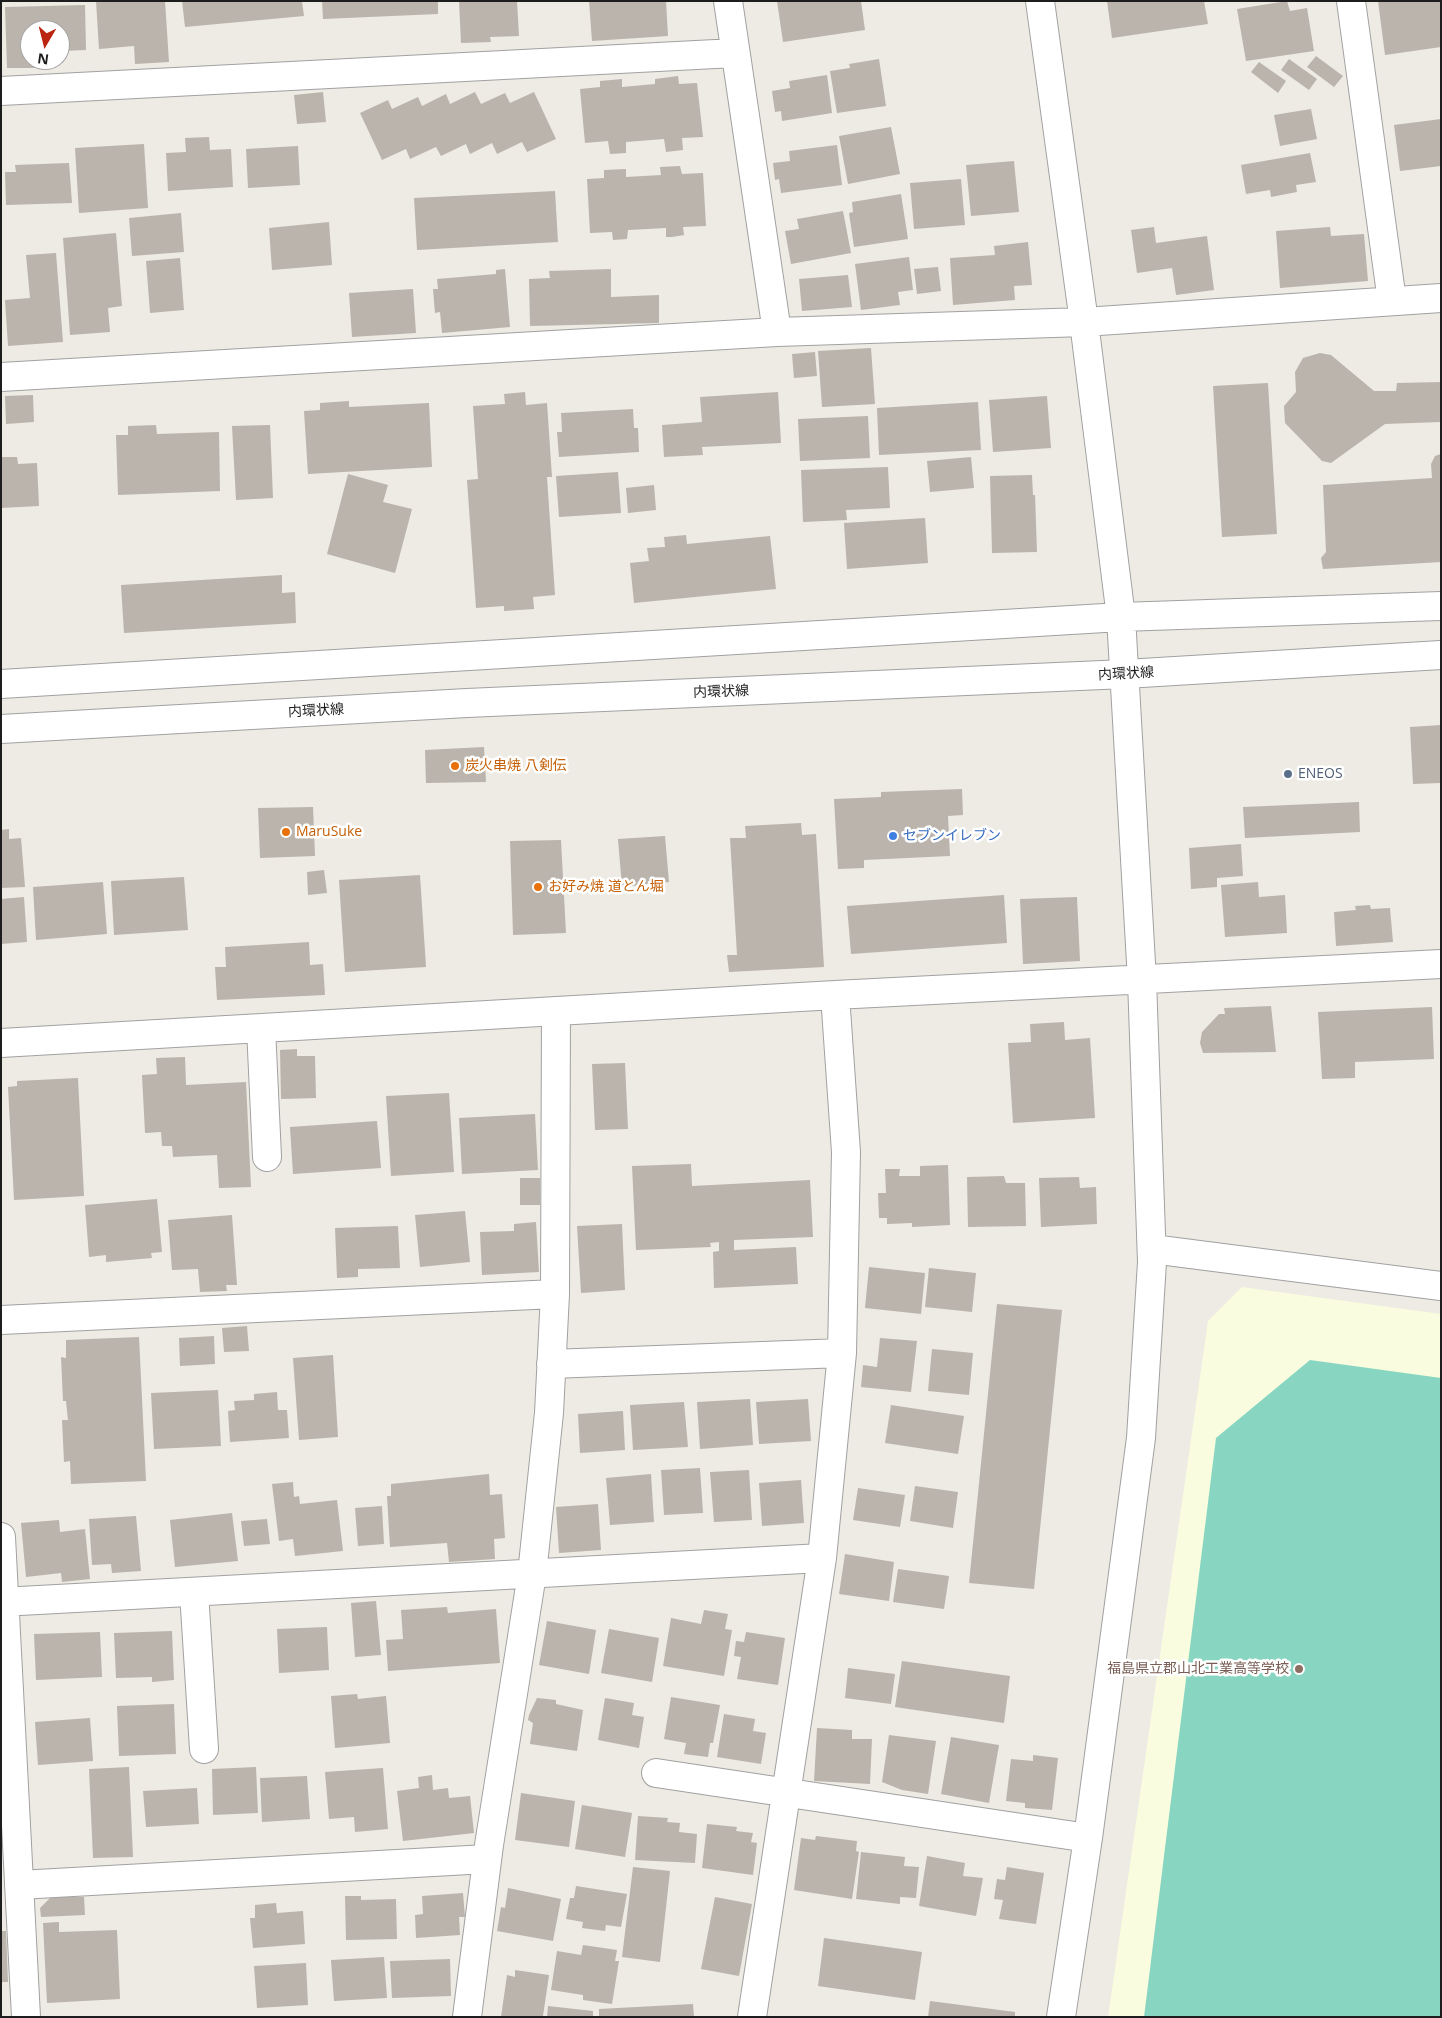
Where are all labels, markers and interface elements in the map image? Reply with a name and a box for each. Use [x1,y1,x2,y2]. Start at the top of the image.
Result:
north arrow [20,20,70,70]
text: N [36,49,50,70]
street label: 内環状線 [1098,664,1154,684]
street label: 内環状線 [693,683,749,701]
street label: 内環状線 [288,701,344,721]
place label: 炭火串焼 八剣伝 [465,758,567,774]
marker: 炭火串焼 八剣伝 [449,760,461,772]
place label: ENEOS [1298,766,1343,782]
marker: ENEOS [1282,768,1294,780]
place label: MaruSuke [296,824,362,840]
marker: MaruSuke [280,826,292,838]
place label: セブンイレブン [903,828,1001,844]
marker: セブンイレブン [887,830,899,842]
place label: お好み焼 道とん堀 [548,879,664,895]
marker: お好み焼 道とん堀 [532,881,544,893]
place label: 福島県立郡山北工業高等学校 [1107,1661,1289,1677]
marker: 福島県立郡山北工業高等学校 [1293,1663,1305,1675]

